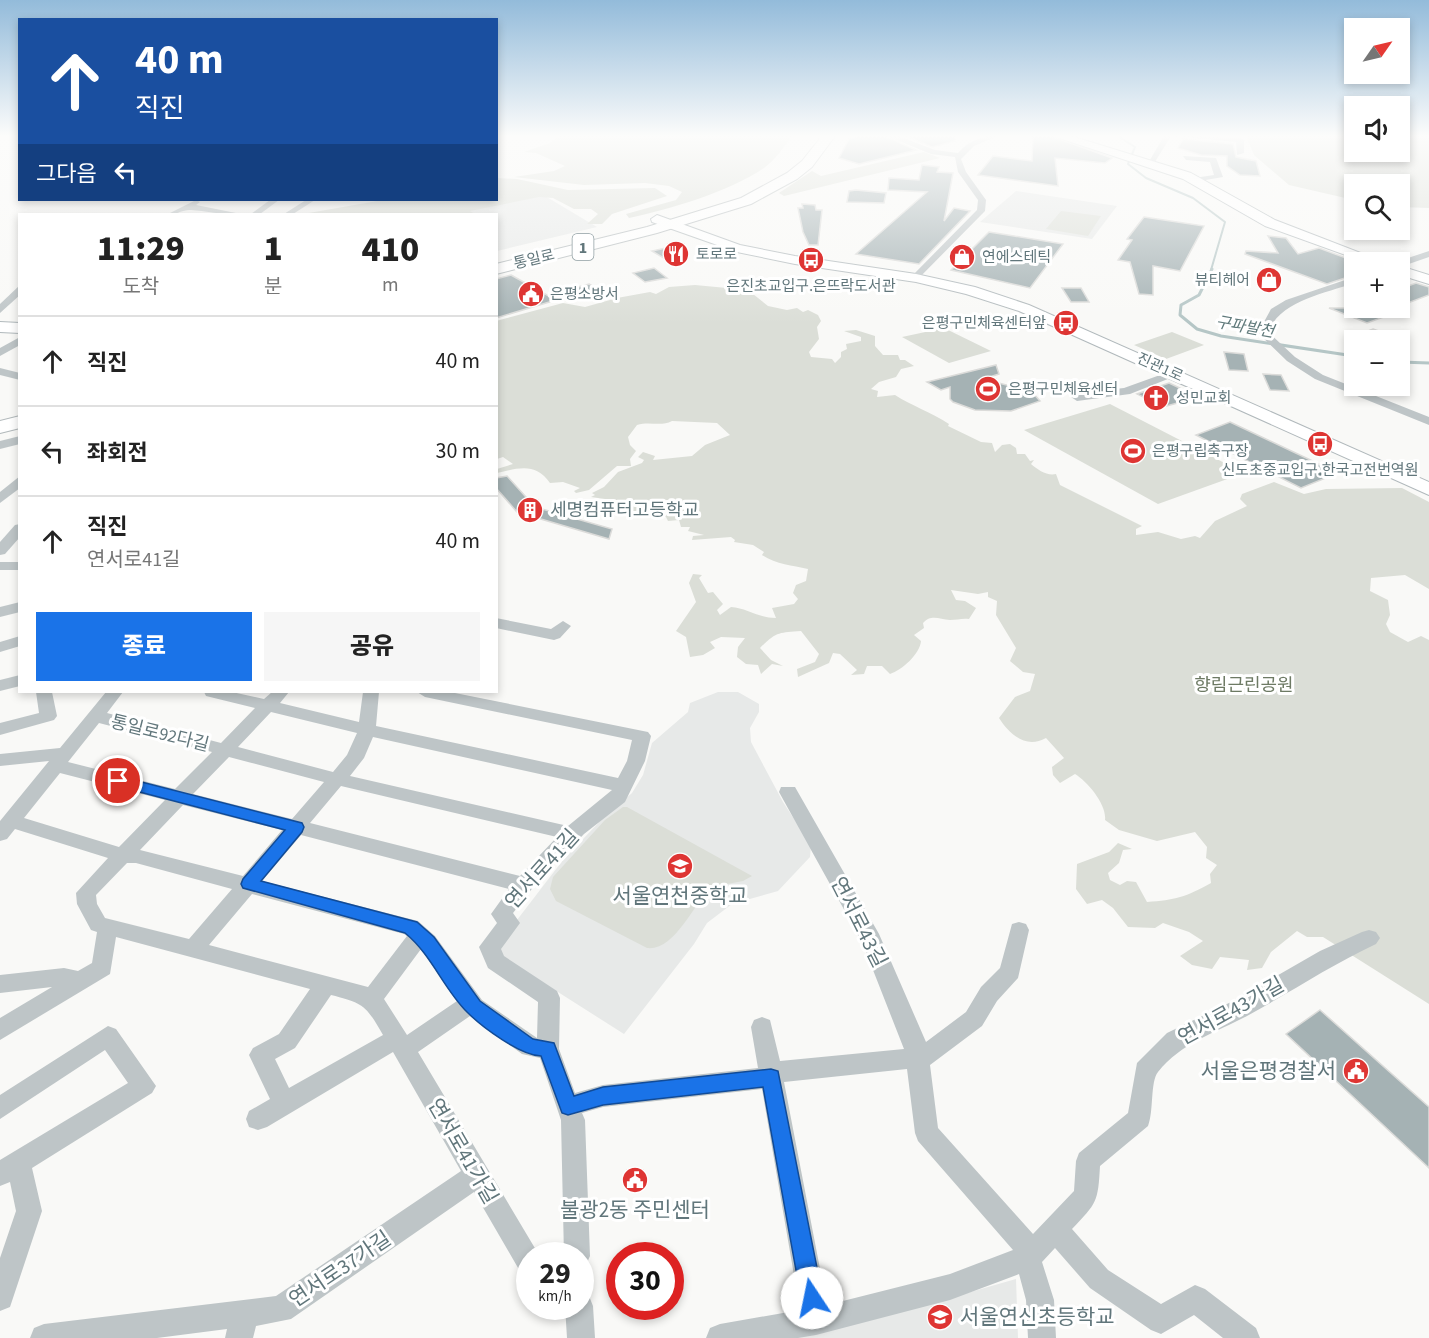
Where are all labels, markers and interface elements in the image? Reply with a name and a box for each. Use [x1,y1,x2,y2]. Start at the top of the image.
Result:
north arrow [1344,18,1410,84]
map controls [1344,18,1410,396]
text: 40 m [135,30,224,90]
icon: ahead [36,42,114,120]
text: 직진 [135,89,185,128]
button: sound [1344,96,1410,162]
icon: left [109,156,142,189]
text: 그다음 [36,158,97,190]
button: search [1344,174,1410,240]
text: 11:29 [97,223,185,274]
text: 1 [264,223,283,274]
text: 410 [362,224,419,275]
road number: 1 [572,234,594,260]
restaurant icon: 토로로 [661,239,691,269]
shop icon: 연에스테틱 [947,242,977,272]
street label: 통일로 [511,244,557,275]
place label: 토로로 [696,244,737,265]
bus stop icon: 은진초교입구.은뜨락도서관 [796,245,826,275]
place label: 연에스테틱 [982,247,1051,268]
button: + [1344,252,1410,318]
shop icon: 뷰티헤어 [1254,265,1284,295]
place label: 뷰티헤어 [1195,270,1250,291]
text: m [382,271,399,299]
text: 도착 [122,273,159,301]
text: 분 [264,273,282,301]
place label: 은진초교입구.은뜨락도서관 [726,276,896,297]
public building icon: 은평소방서 [516,279,546,309]
place label: 은평소방서 [550,284,619,305]
bus stop icon: 은평구민체육센터앞 [1051,308,1081,338]
water label: 구파발천 [1214,311,1278,343]
place label: 은평구민체육센터앞 [922,313,1046,334]
button: − [1344,330,1410,396]
icon: ahead [36,345,69,378]
text: 40 m [435,345,480,377]
text: 직진 [87,347,127,379]
street label: 진관1로 [1133,348,1186,387]
sports icon: 은평구민체육센터 [973,374,1003,404]
place label: 은평구민체육센터 [1008,379,1118,400]
church icon: 성민교회 [1141,383,1171,413]
place label: 성민교회 [1176,388,1231,409]
bus stop icon: 신도초중교입구.한국고전번역원 [1305,429,1335,459]
icon: left [36,435,69,468]
text: 30 m [435,435,480,467]
sports icon: 은평구립축구장 [1118,436,1148,466]
text: 좌회전 [87,437,148,469]
place label: 은평구립축구장 [1152,441,1249,462]
place label: 신도초중교입구.한국고전번역원 [1222,460,1418,481]
building icon: 세명컴퓨터고등학교 [515,495,545,525]
place label: 세명컴퓨터고등학교 [550,498,699,523]
text: 직진 [87,511,127,543]
icon: ahead [36,525,69,558]
text: 40 m [435,525,480,557]
text: 연서로41길 [87,546,180,574]
button: 종료 [36,612,252,681]
button: 공유 [264,612,480,681]
park label: 향림근린공원 [1194,673,1294,698]
street label: 통일로92다길 [108,709,212,758]
pin [92,755,143,806]
icon: arrive [101,764,134,797]
street label: 연서로41길 [498,822,586,916]
school or university icon: 서울연천중학교 [665,851,695,881]
street label: 연서로43길 [823,871,895,973]
place label: 서울연천중학교 [612,881,748,911]
street label: 연서로43가길 [1172,969,1290,1053]
place label: 서울은평경찰서 [1201,1056,1336,1086]
public building icon: 서울은평경찰서 [1341,1056,1371,1086]
street label: 연서로41가길 [421,1093,505,1209]
public building icon: 불광2동 주민센터 [620,1165,650,1195]
place label: 불광2동 주민센터 [560,1195,710,1225]
street label: 연서로37가길 [283,1224,397,1314]
speed limit sign: 30 [606,1242,684,1320]
text: 29 [539,1252,571,1295]
position arrow [780,1266,844,1330]
text: km/h [538,1286,572,1307]
school or university icon: 서울연신초등학교 [925,1302,955,1332]
place label: 서울연신초등학교 [960,1302,1115,1332]

